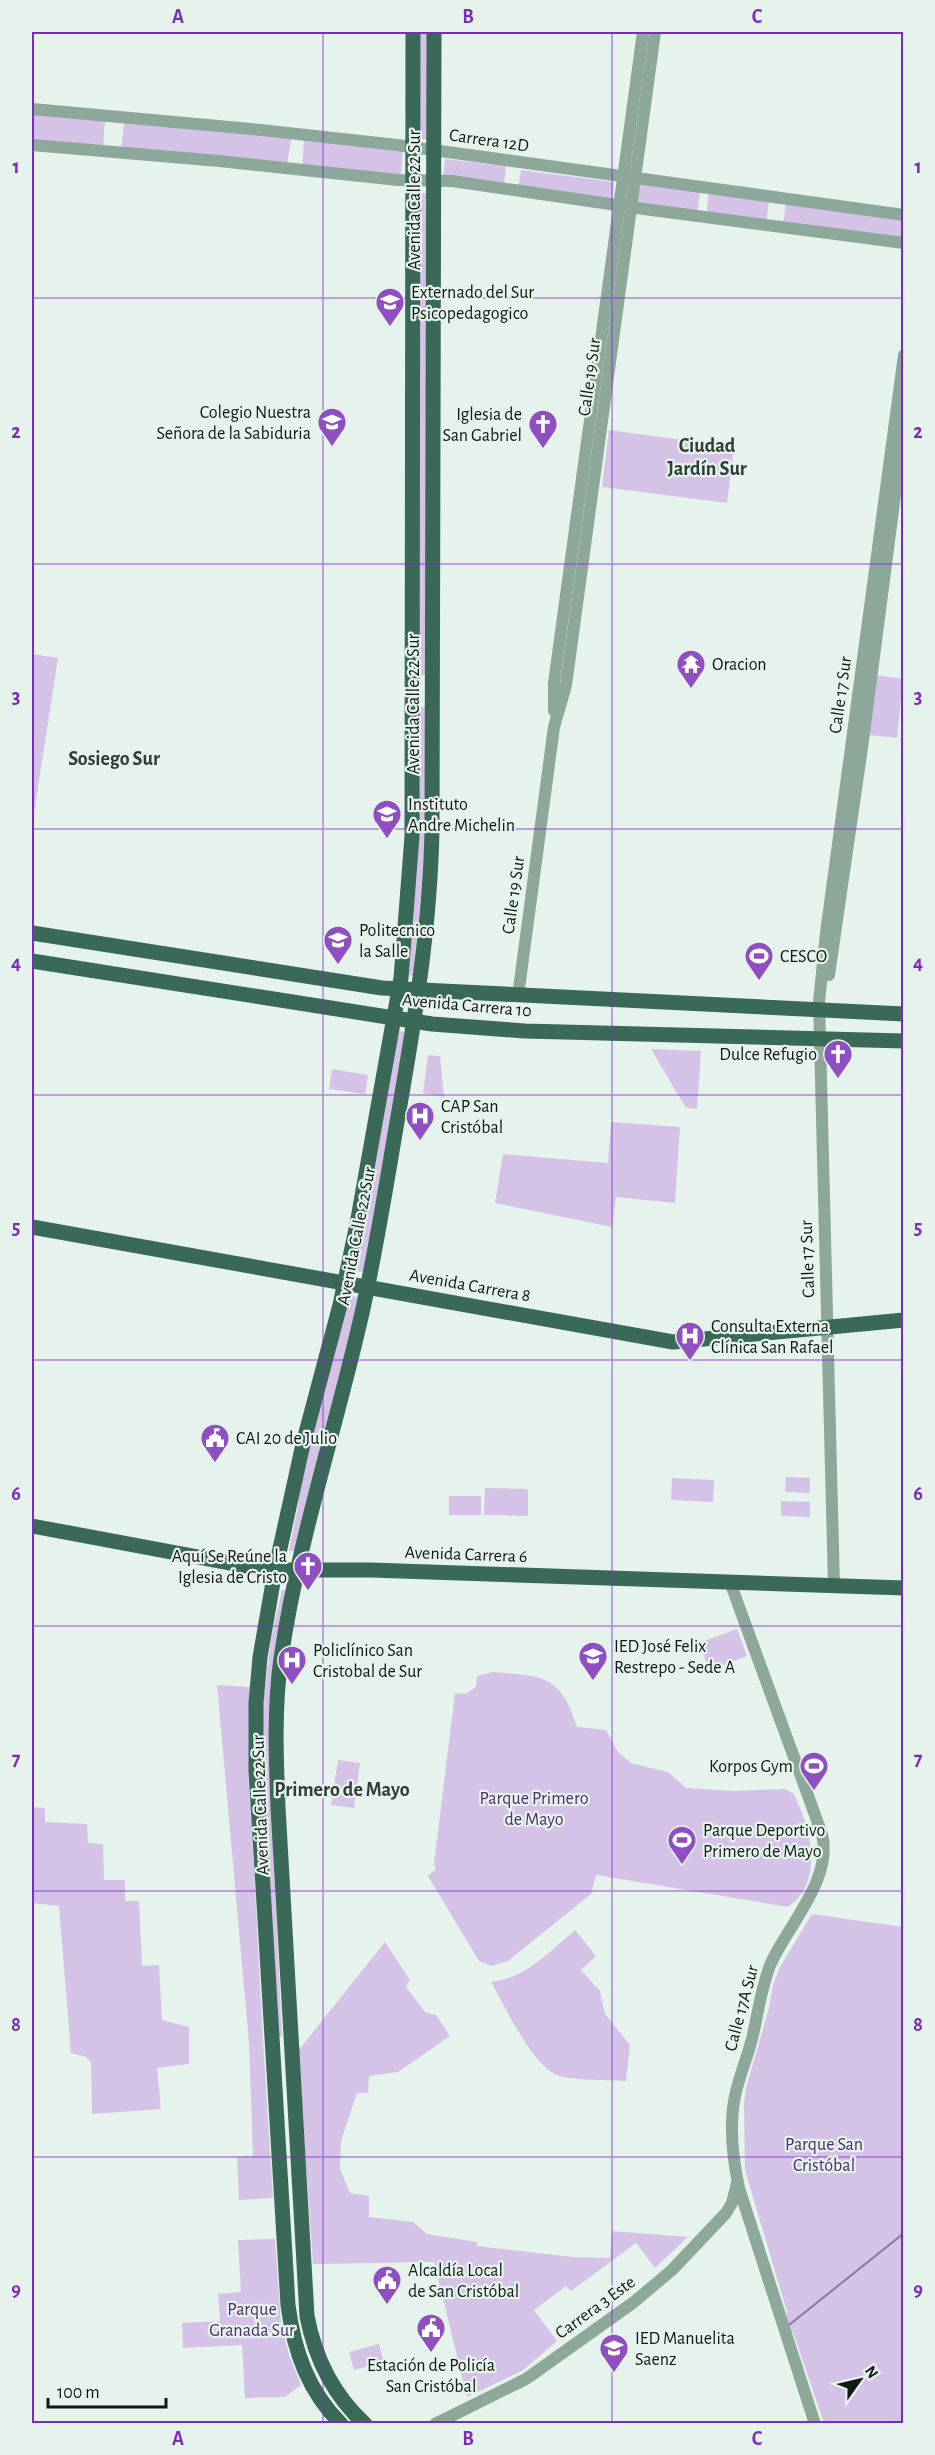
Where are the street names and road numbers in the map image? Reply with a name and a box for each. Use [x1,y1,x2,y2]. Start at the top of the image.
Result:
street label: Carrera 12D [448,126,530,155]
street label: Avenida Calle 22 Sur [406,130,424,270]
street label: Calle 19 Sur [576,337,604,417]
street label: Avenida Calle 22 Sur [405,634,423,774]
street label: Calle 17 Sur [827,655,855,735]
street label: Calle 19 Sur [500,855,528,935]
street label: Avenida Carrera 10 [401,991,532,1021]
street label: Avenida Calle 22 Sur [335,1165,379,1307]
street label: Calle 17 Sur [798,1220,818,1298]
street label: Avenida Carrera 8 [408,1266,532,1306]
street label: Avenida Carrera 6 [404,1544,528,1566]
street label: Avenida Calle 22 Sur [250,1734,272,1875]
street label: Calle 17A Sur [722,1963,762,2053]
street label: Carrera 3 Este [552,2273,639,2343]

